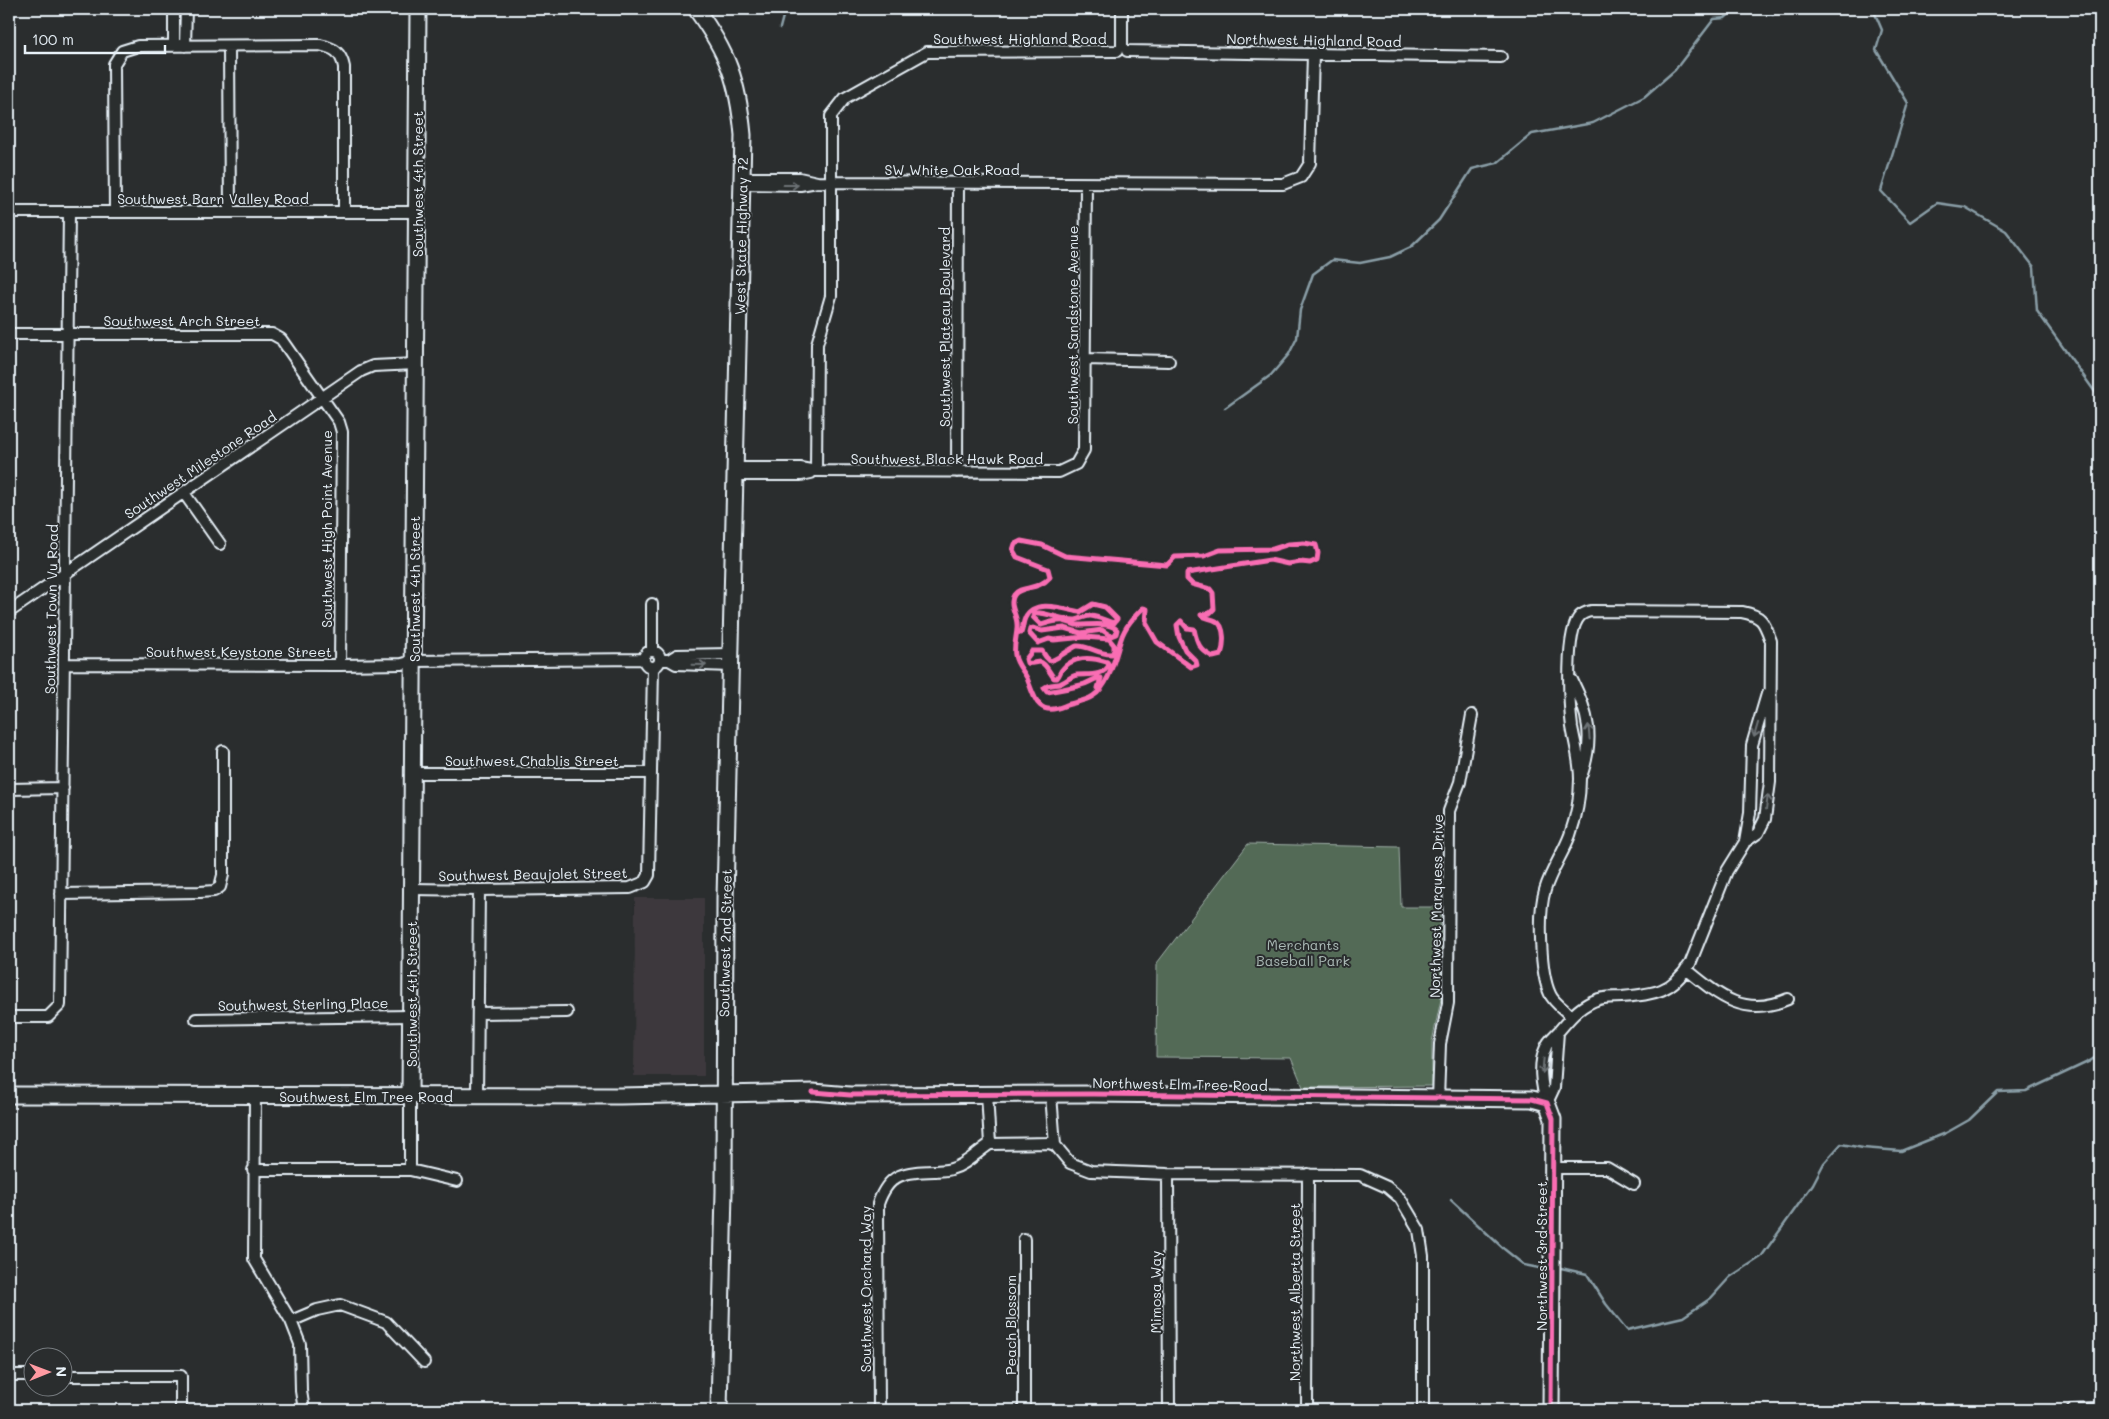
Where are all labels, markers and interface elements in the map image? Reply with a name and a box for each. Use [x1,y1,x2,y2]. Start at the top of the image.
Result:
scale bar [25,22,165,54]
text: 100 m [32,29,74,49]
street label: Southwest Highland Road [933,29,1107,48]
street label: Northwest Highland Road [1226,29,1402,51]
street label: Southwest 4th Street [408,111,427,257]
street label: West State Highway 72 [730,157,752,315]
street label: SW White Oak Road [884,160,1020,179]
one-way arrow [782,180,799,190]
street label: Southwest Barn Valley Road [117,189,309,208]
street label: Southwest Sandstone Avenue [1063,226,1082,424]
street label: Southwest Plateau Boulevard [935,227,954,427]
street label: Southwest Arch Street [104,311,260,330]
street label: Southwest Milestone Road [120,407,280,523]
street label: Southwest High Point Avenue [317,430,336,628]
street label: Southwest Black Hawk Road [851,449,1043,468]
street label: Southwest 4th Street [405,516,424,662]
street label: Southwest Town Vu Road [40,524,62,694]
street label: Southwest Keystone Street [146,642,332,661]
one-way arrow [690,660,707,670]
one-way arrow [1751,722,1761,738]
one-way arrow [1584,725,1594,741]
street label: Southwest Chablis Street [445,751,619,770]
one-way arrow [1763,794,1773,810]
street label: Northwest Marquess Drive [1425,814,1447,998]
street label: Southwest Beaujolet Street [438,863,628,885]
street label: Southwest 2nd Street [714,869,736,1017]
street label: Southwest 4th Street [402,921,421,1067]
park label: Merchants Baseball Park [1256,935,1350,970]
street label: Southwest Sterling Place [218,993,388,1015]
one-way arrow [1538,1057,1547,1073]
street label: Northwest Elm Tree Road [1092,1073,1268,1095]
street label: Southwest Elm Tree Road [279,1087,453,1106]
street label: Northwest 3rd Street [1532,1181,1551,1331]
street label: Northwest Alberta Street [1285,1203,1304,1381]
street label: Southwest Orchard Way [856,1206,875,1372]
street label: Mimosa Way [1146,1250,1165,1334]
street label: Peach Blossom [1001,1275,1020,1375]
north arrow [22,1346,72,1396]
text: N [52,1366,71,1377]

